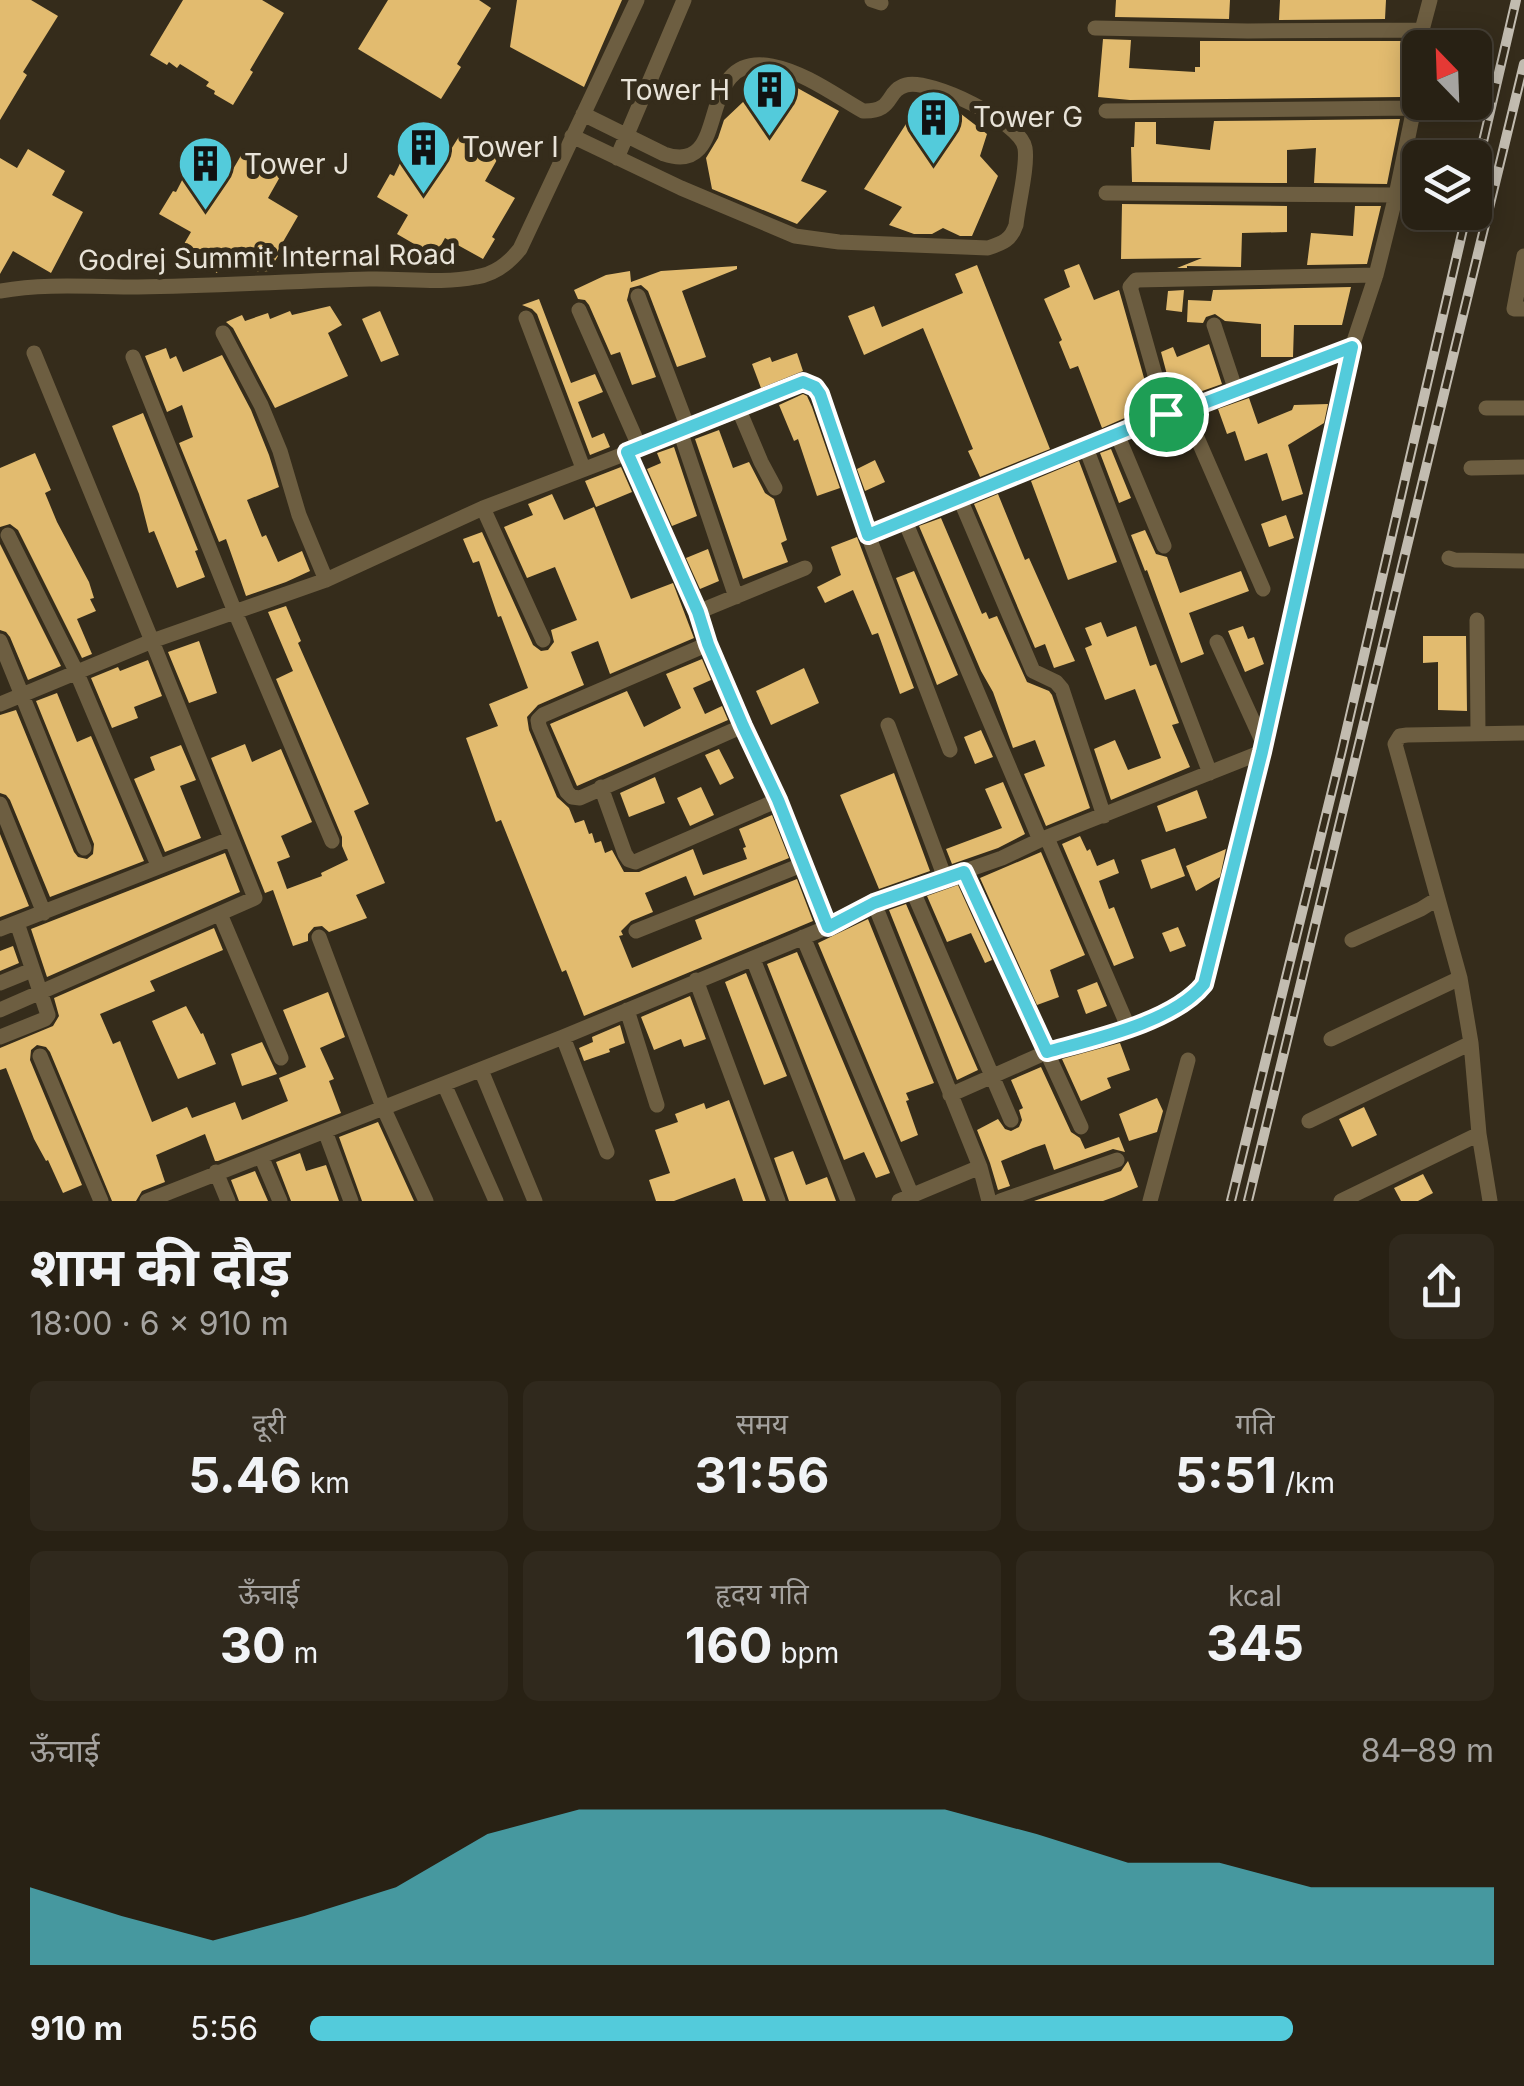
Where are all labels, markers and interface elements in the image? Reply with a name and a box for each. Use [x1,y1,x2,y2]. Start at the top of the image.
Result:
north arrow [1402,30,1492,120]
map controls [1402,30,1492,230]
building icon: Tower H [739,60,799,139]
place label: Tower H [620,73,730,107]
building icon: Tower G [904,87,964,166]
place label: Tower G [973,100,1083,134]
building icon: Tower I [393,117,453,196]
place label: Tower I [462,130,559,164]
building icon: Tower J [175,134,235,213]
button: layers [1402,140,1492,230]
place label: Tower J [244,147,349,181]
street label: Godrej Summit Internal Road [78,237,456,277]
pin [1124,372,1209,457]
icon: arrive [1139,387,1194,442]
text: शाम की दौड़ [30,1233,290,1299]
button: share [1389,1234,1494,1339]
text: 18:00 · 6 × 910 m [30,1304,289,1343]
text: दूरी [252,1407,286,1441]
text: समय [736,1407,788,1441]
text: गति [1236,1407,1274,1441]
text: 5.46 [188,1445,302,1505]
text: 31:56 [695,1445,829,1505]
text: 5:51 [1175,1445,1277,1505]
text: km [302,1466,350,1500]
text: /km [1277,1466,1335,1500]
text: ऊँचाई [239,1577,299,1611]
text: हृदय गति [715,1577,809,1611]
text: kcal [1228,1579,1282,1613]
text: 345 [1206,1613,1304,1673]
text: 30 [220,1615,286,1675]
text: 160 [685,1615,773,1675]
text: m [286,1636,318,1670]
text: bpm [773,1636,839,1670]
text: ऊँचाई [30,1731,99,1770]
text: 84–89 m [1361,1731,1494,1770]
text: 910 m [30,2009,123,2048]
text: 5:56 [190,2009,258,2048]

